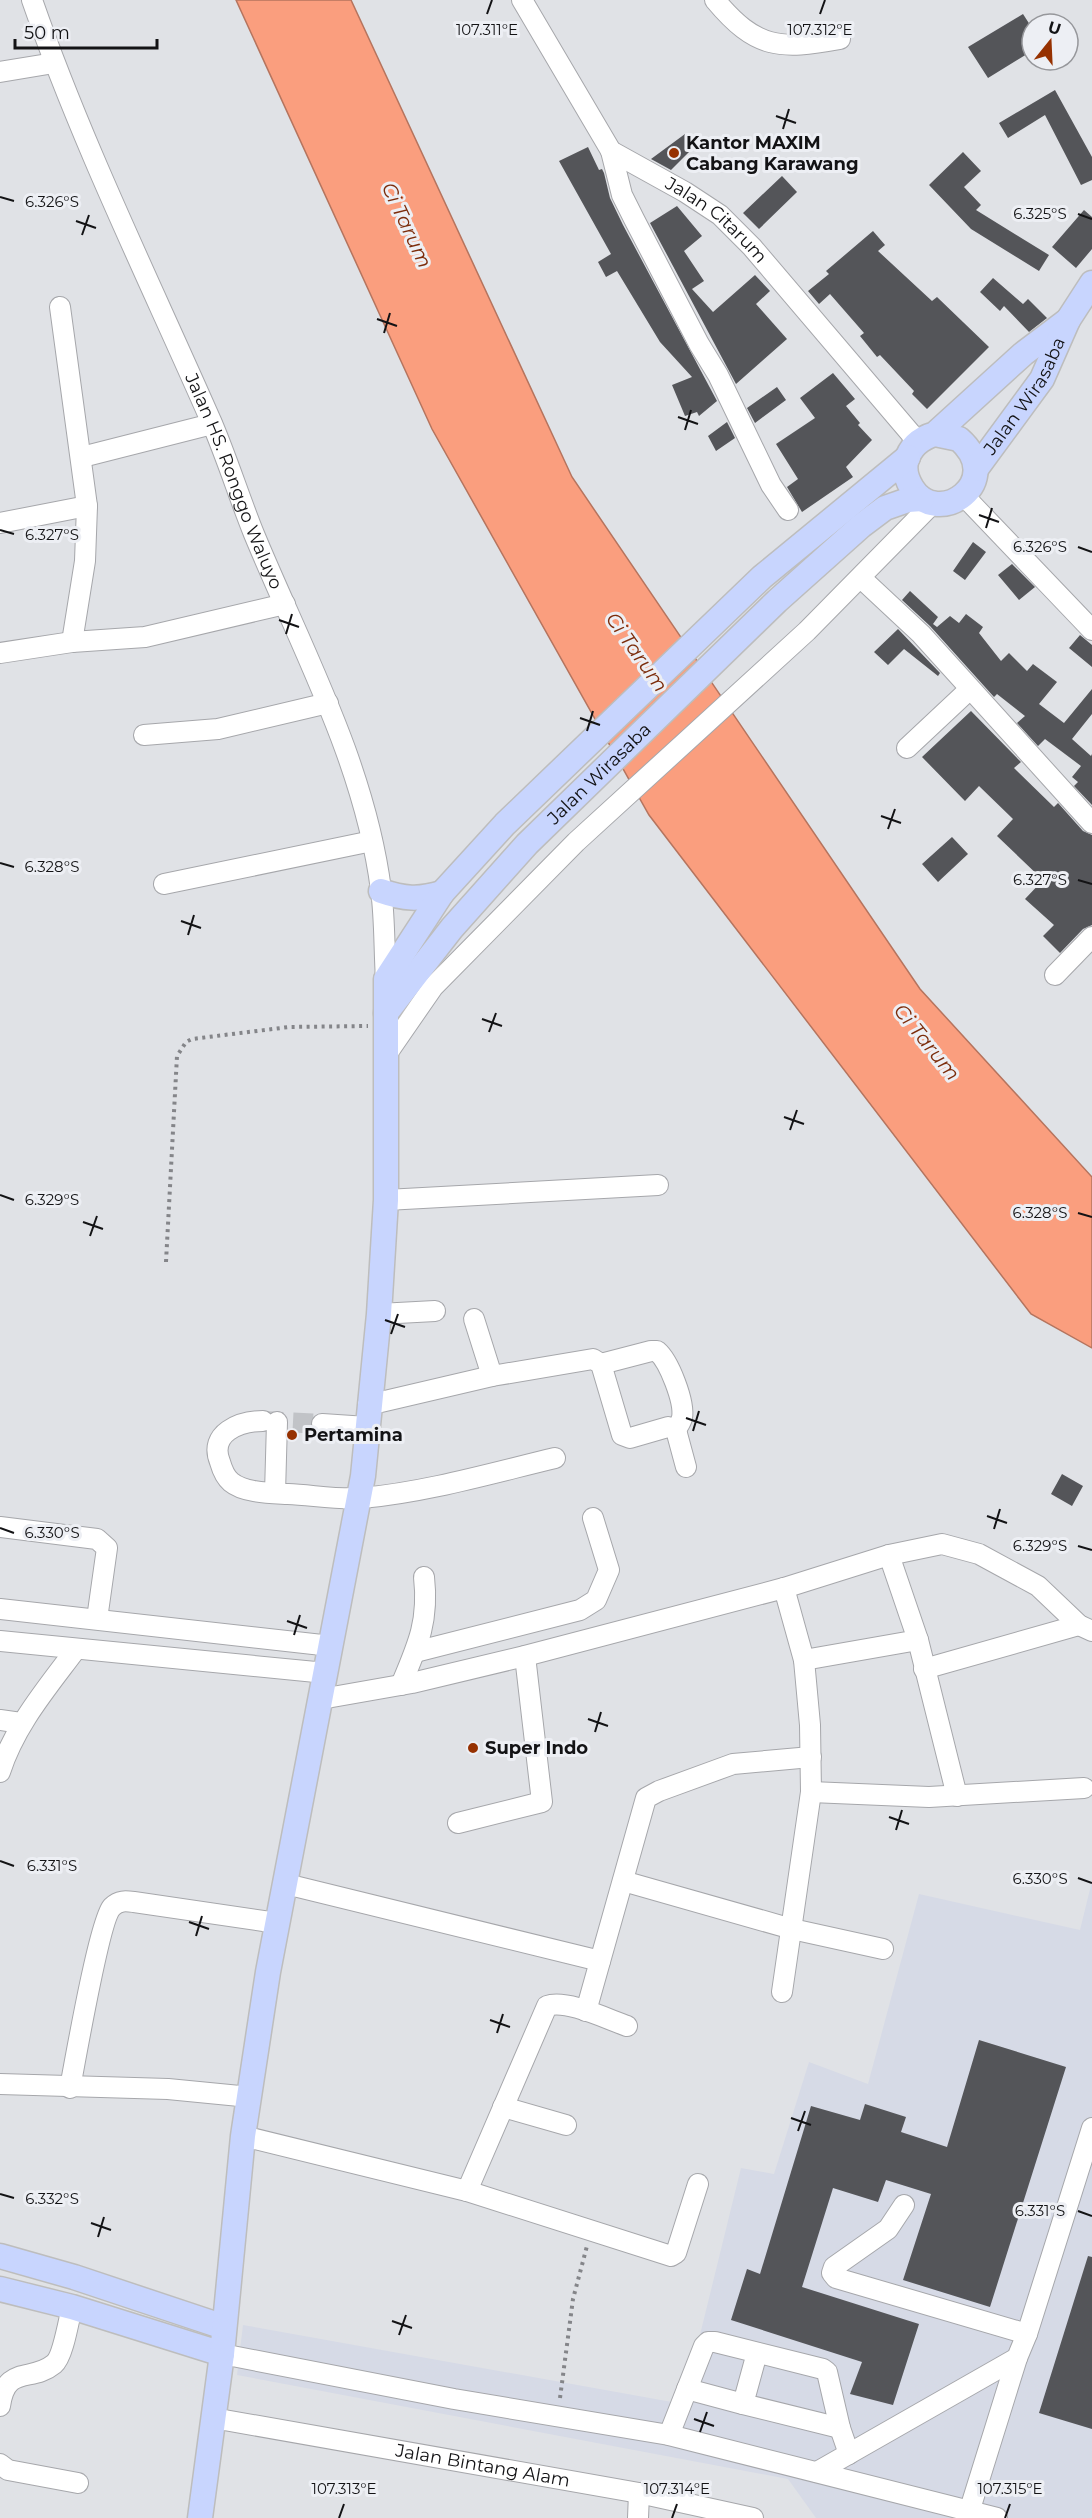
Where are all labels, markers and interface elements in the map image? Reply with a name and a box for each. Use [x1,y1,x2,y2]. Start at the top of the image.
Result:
scale bar [15,12,158,50]
north arrow [1020,12,1080,72]
text: U [1046,17,1063,39]
text: 107.311°E [456,20,518,39]
text: 107.312°E [787,20,853,39]
text: 50 m [24,22,70,44]
place label: Kantor MAXIM Cabang Karawang [686,132,859,175]
marker: Kantor MAXIM Cabang Karawang [667,146,681,160]
street label: Jalan Citarum [661,172,772,268]
water label: Ci Tarum [377,178,437,272]
text: 6.326°S [25,192,79,211]
text: 6.325°S [1013,204,1067,223]
street label: Jalan Wirasaba [978,334,1070,460]
street label: Jalan HS. Ronggo Waluyo [180,369,287,593]
text: 6.327°S [25,525,79,544]
text: 6.326°S [1013,537,1067,556]
water label: Ci Tarum [601,608,673,696]
street label: Jalan Wirasaba [542,719,656,830]
text: 6.328°S [25,857,79,876]
text: 6.327°S [1013,870,1067,889]
water label: Ci Tarum [889,999,965,1085]
text: 6.329°S [25,1190,79,1209]
text: 6.328°S [1013,1203,1067,1222]
place label: Pertamina [304,1424,403,1446]
marker: Pertamina [285,1428,299,1442]
text: 6.330°S [24,1523,80,1542]
text: 6.329°S [1013,1536,1067,1555]
place label: Super Indo [485,1737,588,1759]
marker: Super Indo [466,1741,480,1755]
text: 6.331°S [27,1856,77,1875]
text: 6.330°S [1012,1869,1068,1888]
text: 6.332°S [25,2189,79,2208]
text: 6.331°S [1015,2201,1065,2220]
street label: Jalan Bintang Alam [393,2439,572,2492]
text: 107.313°E [311,2479,377,2498]
text: 107.314°E [644,2479,710,2498]
text: 107.315°E [977,2479,1043,2498]

